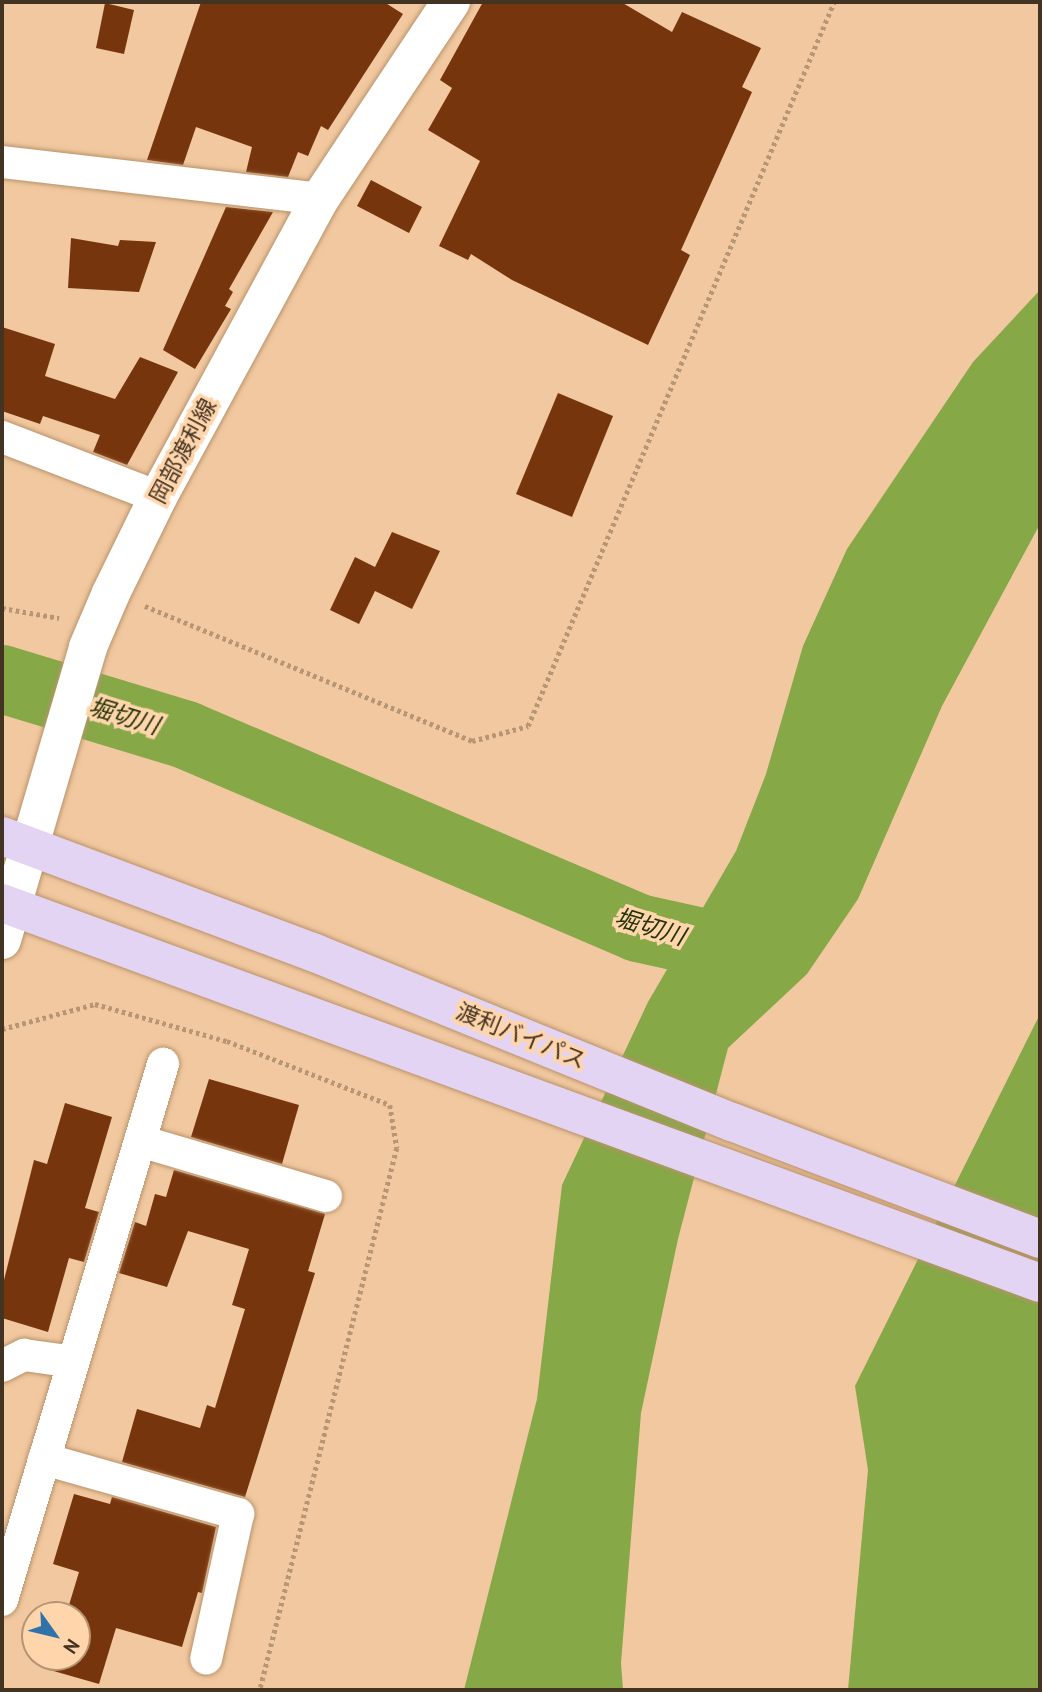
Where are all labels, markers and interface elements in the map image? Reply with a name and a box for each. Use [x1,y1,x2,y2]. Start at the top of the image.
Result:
street label: 岡部渡利線 [144,394,222,508]
water label: 堀切川 [85,692,163,740]
water label: 堀切川 [611,903,689,951]
street label: 渡利バイパス [452,997,590,1075]
north arrow [21,1601,91,1671]
text: N [58,1635,85,1659]

